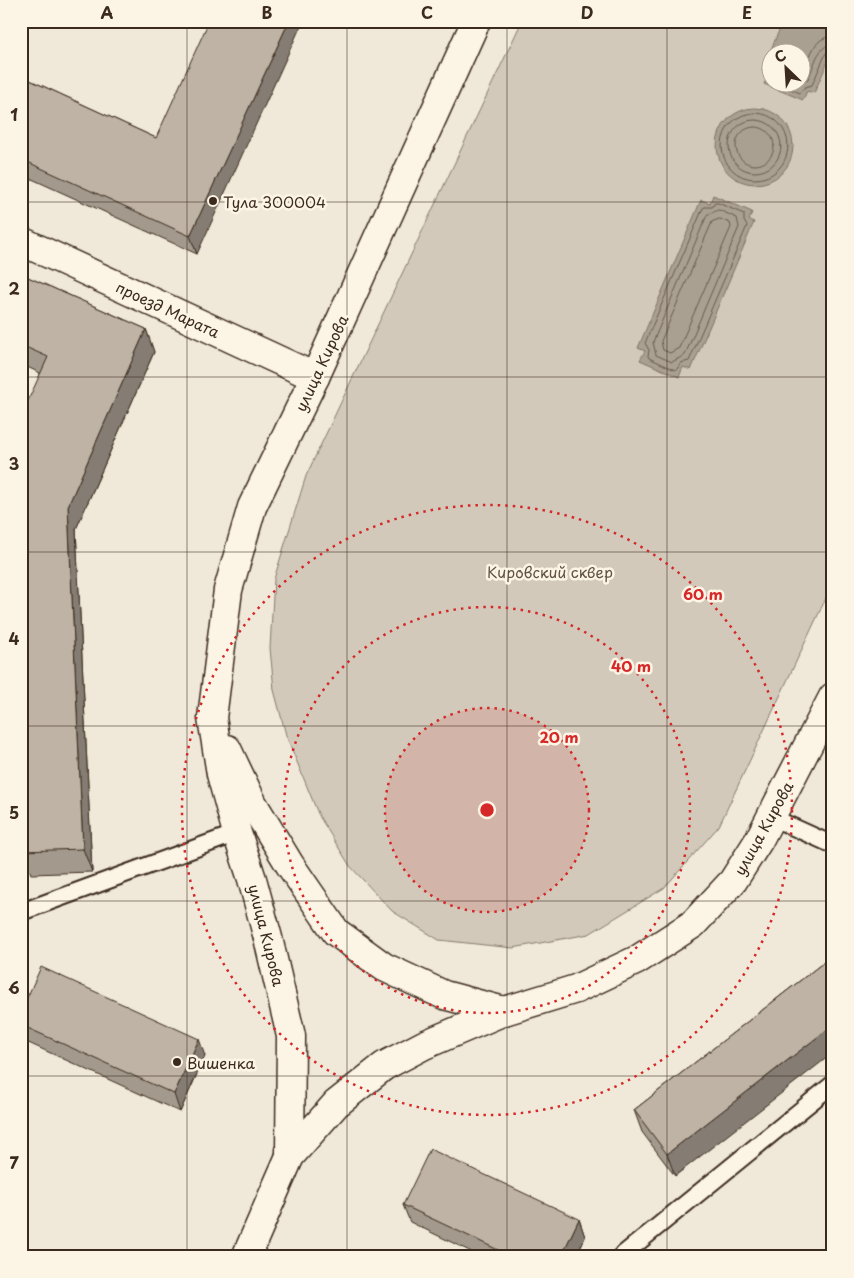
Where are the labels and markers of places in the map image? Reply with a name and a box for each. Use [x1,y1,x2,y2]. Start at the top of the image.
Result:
place label: Тула 300004 [223,190,326,213]
marker: Тула 300004 [207,195,219,207]
centre of rings [478,801,496,819]
place label: Вишенка [187,1051,256,1074]
marker: Вишенка [171,1056,183,1068]

